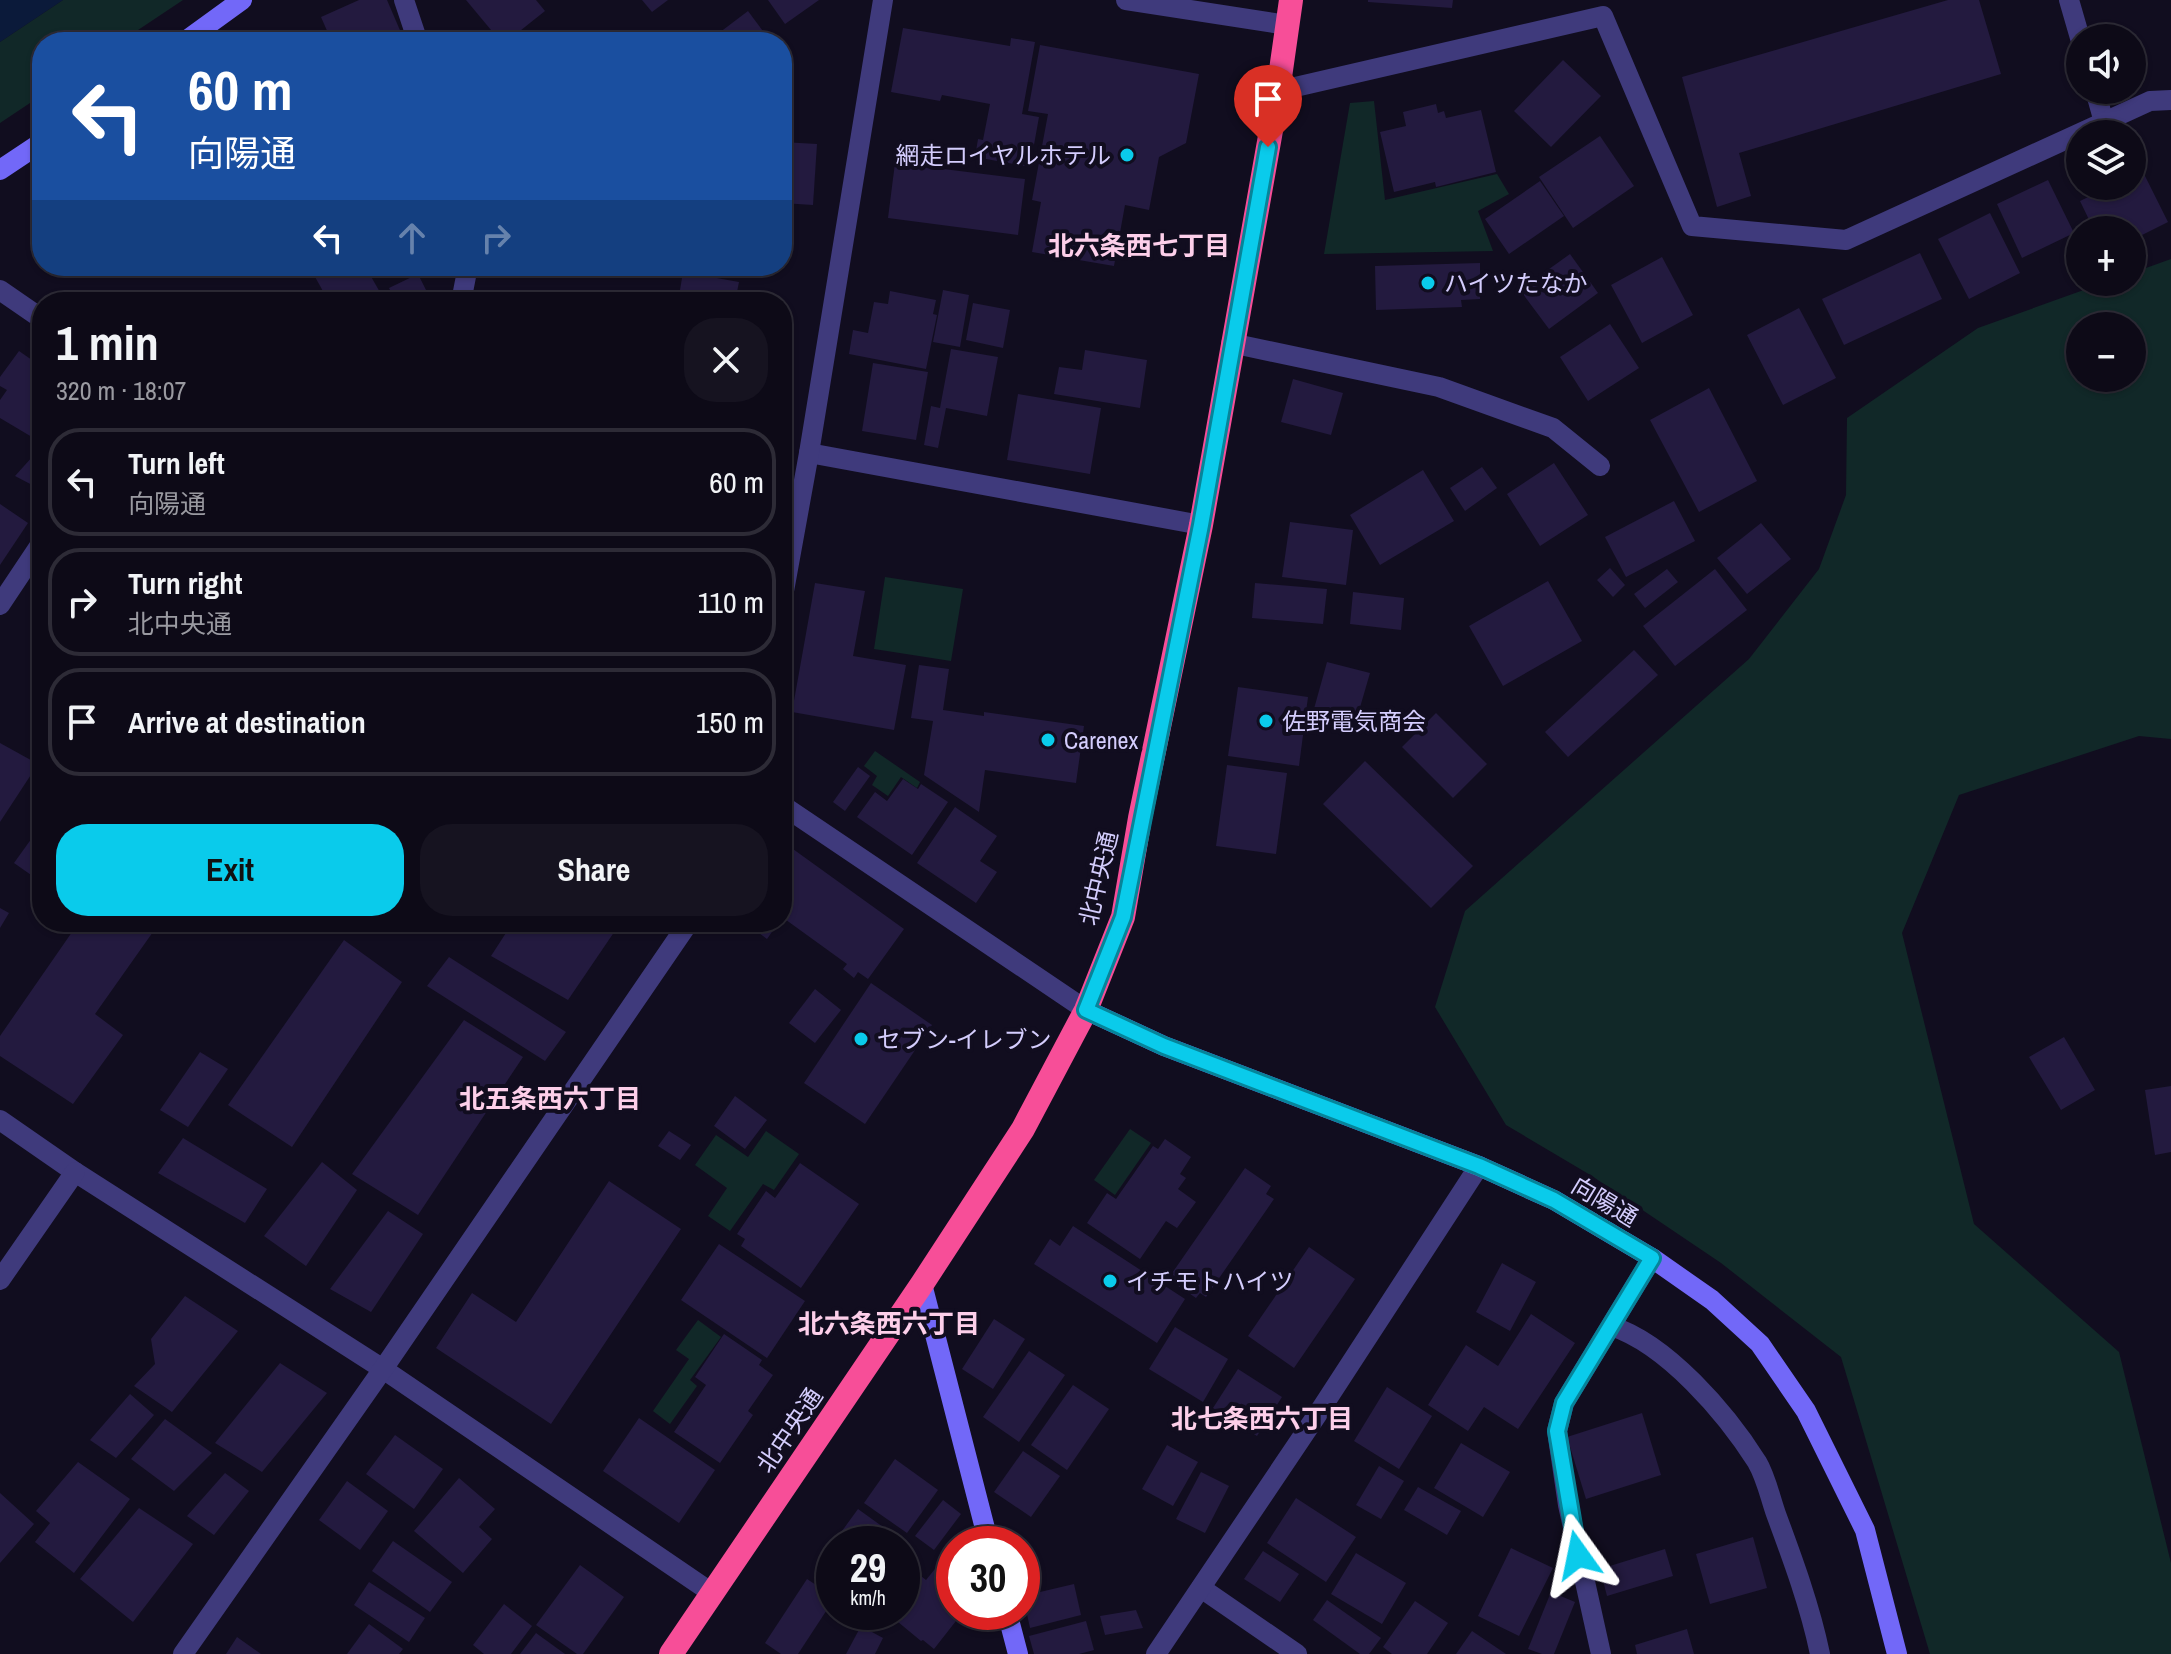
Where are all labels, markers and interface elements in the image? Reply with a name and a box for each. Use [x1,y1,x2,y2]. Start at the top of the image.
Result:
map controls [2066,24,2146,392]
button: sound [2066,24,2146,104]
text: 60 m [188,52,293,127]
icon: left [56,64,160,168]
pin [1234,65,1302,147]
icon: arrive [1246,77,1290,121]
button: layers [2066,120,2146,200]
text: 向陽通 [188,129,296,177]
place label: 網走ロイヤルホテル [896,139,1111,171]
marker: 網走ロイヤルホテル [1118,146,1136,164]
icon: left [306,216,350,260]
icon: ahead [390,216,434,260]
icon: right [474,216,518,260]
button: + [2066,216,2146,296]
district label: 北六条西七丁目 [1048,228,1230,263]
place label: ハイツたなか [1444,267,1588,299]
marker: ハイツたなか [1419,274,1437,292]
text: 1 min [56,310,159,375]
button: − [2066,312,2146,392]
button: close [684,318,768,402]
text: 320 m · 18:07 [56,373,186,408]
text: Turn left [128,443,225,483]
icon: left [60,460,104,504]
text: 60 m [709,462,764,502]
text: 向陽通 [128,486,206,521]
text: Turn right [128,563,242,603]
icon: right [60,580,104,624]
text: 110 m [697,582,764,622]
text: 北中央通 [128,606,232,641]
icon: arrive [60,700,104,744]
text: Arrive at destination [128,702,366,742]
text: 150 m [696,702,764,742]
place label: 佐野電気商会 [1282,705,1426,737]
marker: 佐野電気商会 [1257,712,1275,730]
place label: Carenex [1064,724,1139,756]
marker: Carenex [1039,731,1057,749]
button: Exit [56,824,404,916]
button: Share [420,824,768,916]
street label: 北中央通 [1072,828,1124,928]
place label: セブン-イレブン [877,1023,1052,1055]
marker: セブン-イレブン [852,1030,870,1048]
district label: 北五条西六丁目 [459,1081,641,1116]
street label: 向陽通 [1566,1169,1644,1233]
place label: イチモトハイツ [1126,1265,1294,1297]
marker: イチモトハイツ [1101,1272,1119,1290]
district label: 北六条西六丁目 [798,1306,980,1341]
street label: 北中央通 [749,1381,829,1479]
district label: 北七条西六丁目 [1171,1401,1353,1436]
position arrow [1536,1513,1620,1597]
speed limit sign: 30 [936,1526,1040,1630]
text: 29 [850,1541,886,1594]
text: km/h [850,1584,886,1611]

